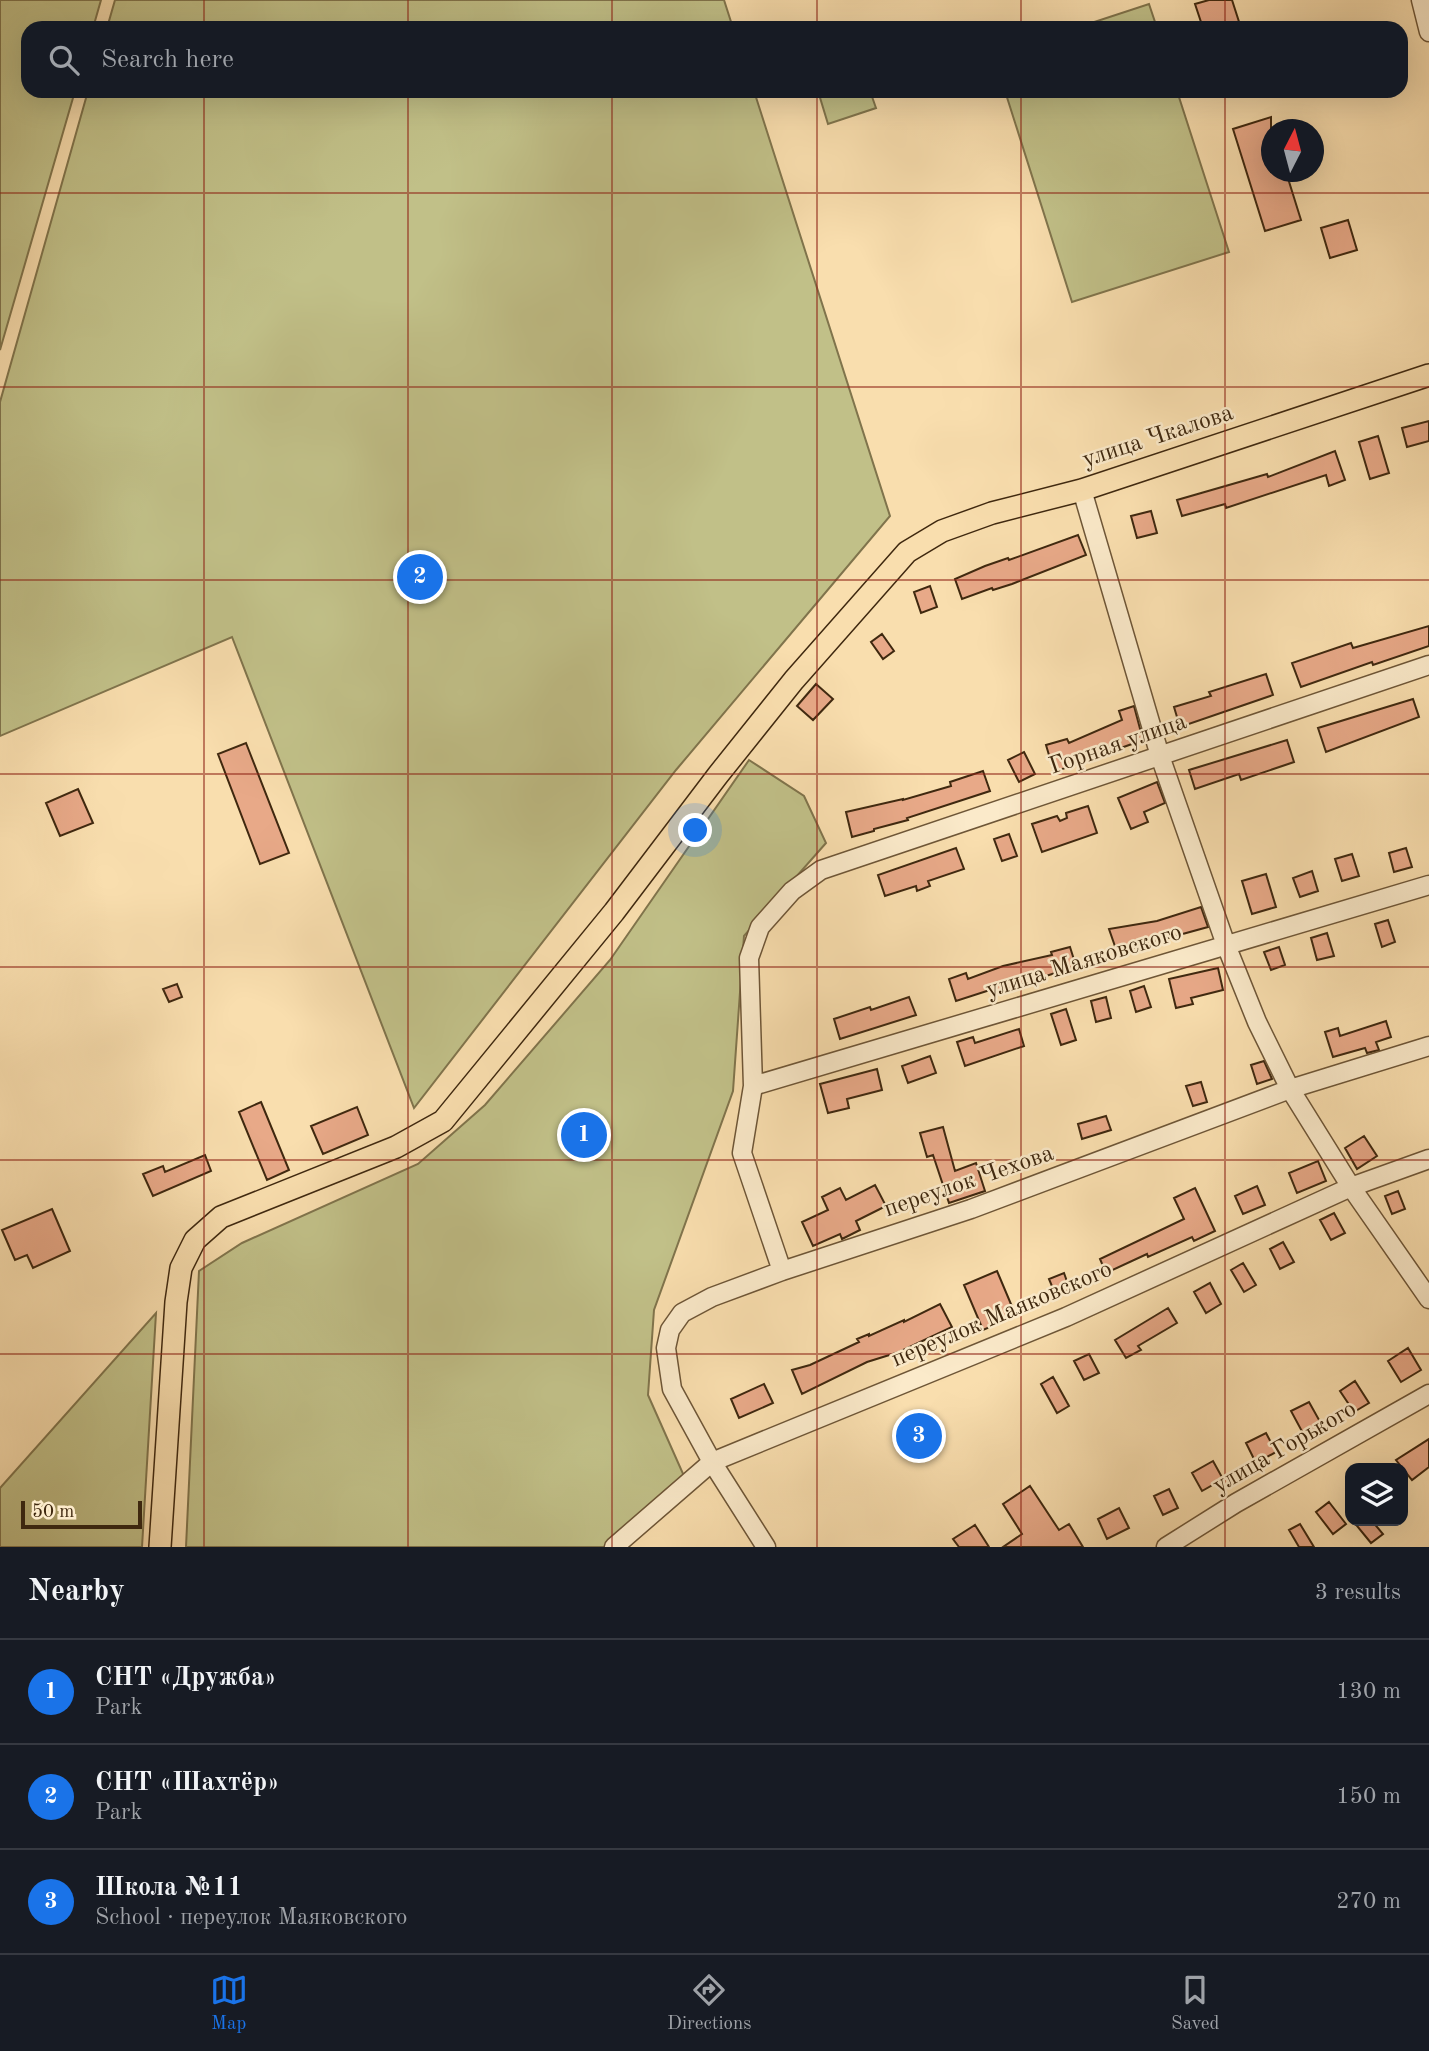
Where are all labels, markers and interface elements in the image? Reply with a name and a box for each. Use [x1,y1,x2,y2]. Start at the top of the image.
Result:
search box [21,21,1408,98]
icon: search [45,41,83,79]
text: Search here [101,47,234,73]
north arrow [1261,119,1324,182]
street label: улица Чкалова [1080,401,1236,473]
pin: 2 [397,551,443,603]
street label: Горная улица [1046,710,1190,780]
your location [678,813,712,847]
street label: улица Маяковского [983,921,1185,1003]
pin: 1 [561,1109,607,1161]
street label: переулок Чехова [881,1142,1057,1222]
street label: переулок Маяковского [888,1258,1116,1372]
street label: улица Горького [1209,1397,1361,1499]
pin: 3 [896,1410,942,1462]
map controls [1345,1463,1408,1526]
button: layers [1345,1463,1408,1526]
scale bar [21,1498,142,1530]
text: 50 m [32,1503,74,1522]
text: Nearby [28,1577,125,1607]
text: 3 results [1315,1581,1401,1604]
text: СНТ «Дружба» [95,1665,277,1691]
text: 1 [44,1680,58,1703]
text: 130 m [1336,1680,1401,1703]
text: Park [95,1696,142,1719]
text: СНТ «Шахтёр» [95,1770,280,1796]
text: 2 [44,1785,58,1808]
text: 150 m [1336,1785,1401,1808]
text: Park [95,1801,142,1824]
text: Школа №11 [95,1875,242,1901]
text: 3 [44,1890,58,1913]
text: 270 m [1336,1890,1401,1913]
text: School · переулок Маяковского [95,1906,408,1929]
tab: Map [210,1971,248,2036]
tab: Directions [667,1971,752,2036]
tab: Saved [1171,1971,1219,2036]

